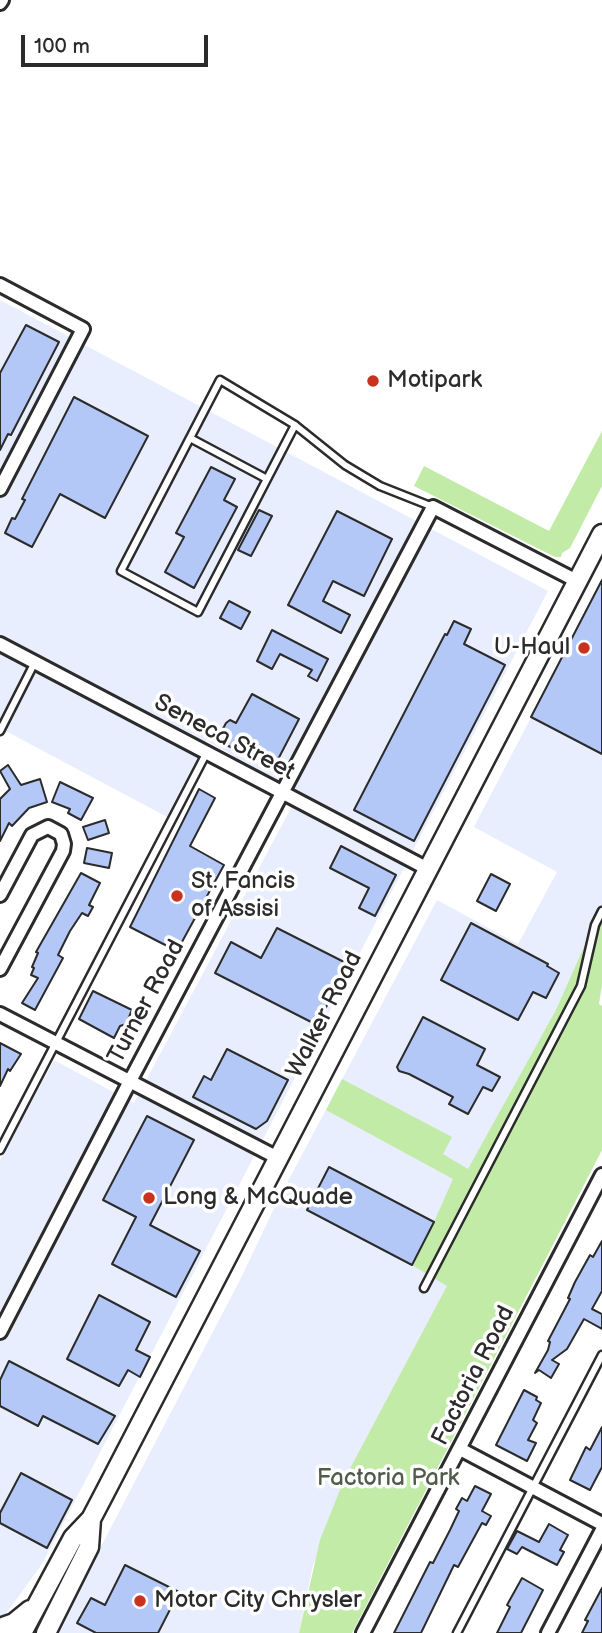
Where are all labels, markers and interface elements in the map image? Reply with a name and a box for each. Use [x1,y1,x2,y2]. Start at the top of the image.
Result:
scale bar [24,21,212,65]
text: 100 m [34,34,90,59]
place label: Motipark [387,367,482,395]
marker: Motipark [365,373,381,389]
place label: U-Haul [494,634,570,662]
marker: U-Haul [576,640,592,656]
street label: Seneca Street [149,689,299,787]
place label: St. Fancis of Assisi [191,868,295,924]
marker: St. Fancis of Assisi [169,888,185,904]
street label: Turner Road [102,935,192,1069]
street label: Walker Road [281,947,369,1083]
place label: Long & McQuade [163,1184,353,1212]
marker: Long & McQuade [141,1190,157,1206]
street label: Factoria Road [427,1301,521,1451]
park label: Factoria Park [317,1465,459,1493]
place label: Motor City Chrysler [154,1587,362,1615]
marker: Motor City Chrysler [132,1593,148,1609]

